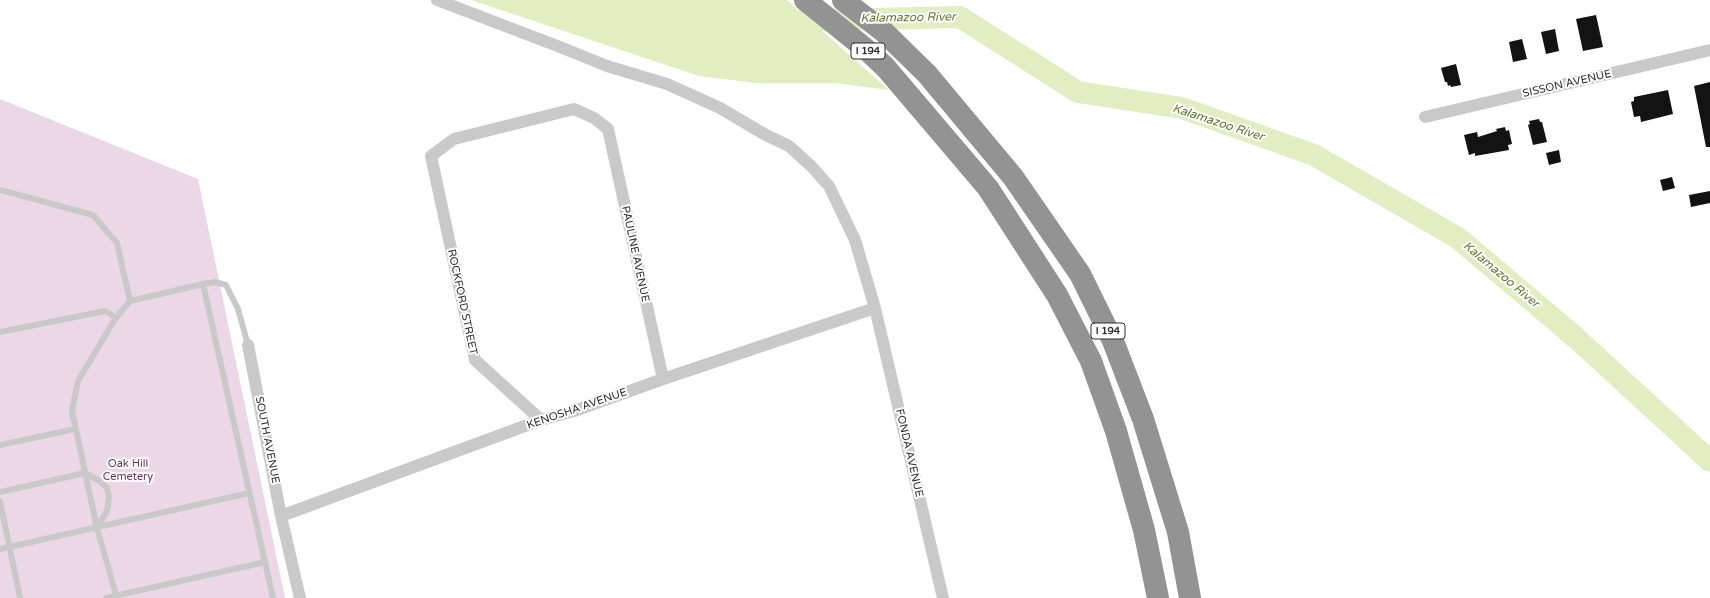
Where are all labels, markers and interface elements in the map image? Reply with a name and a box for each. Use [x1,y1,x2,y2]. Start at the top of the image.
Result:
water label: Kalamazoo River [860,10,956,26]
road number: I 194 [851,43,885,59]
street label: SISSON AVENUE [1521,67,1613,101]
water label: Kalamazoo River [1171,101,1265,145]
street label: PAULINE AVENUE [618,205,652,303]
water label: Kalamazoo River [1460,239,1542,311]
street label: ROCKFORD STREET [444,248,480,356]
road number: I 194 [1091,323,1125,339]
street label: KENOSHA AVENUE [525,386,629,432]
street label: SOUTH AVENUE [252,395,282,485]
street label: FONDA AVENUE [892,408,926,498]
park label: Oak Hill Cemetery [103,457,153,483]

